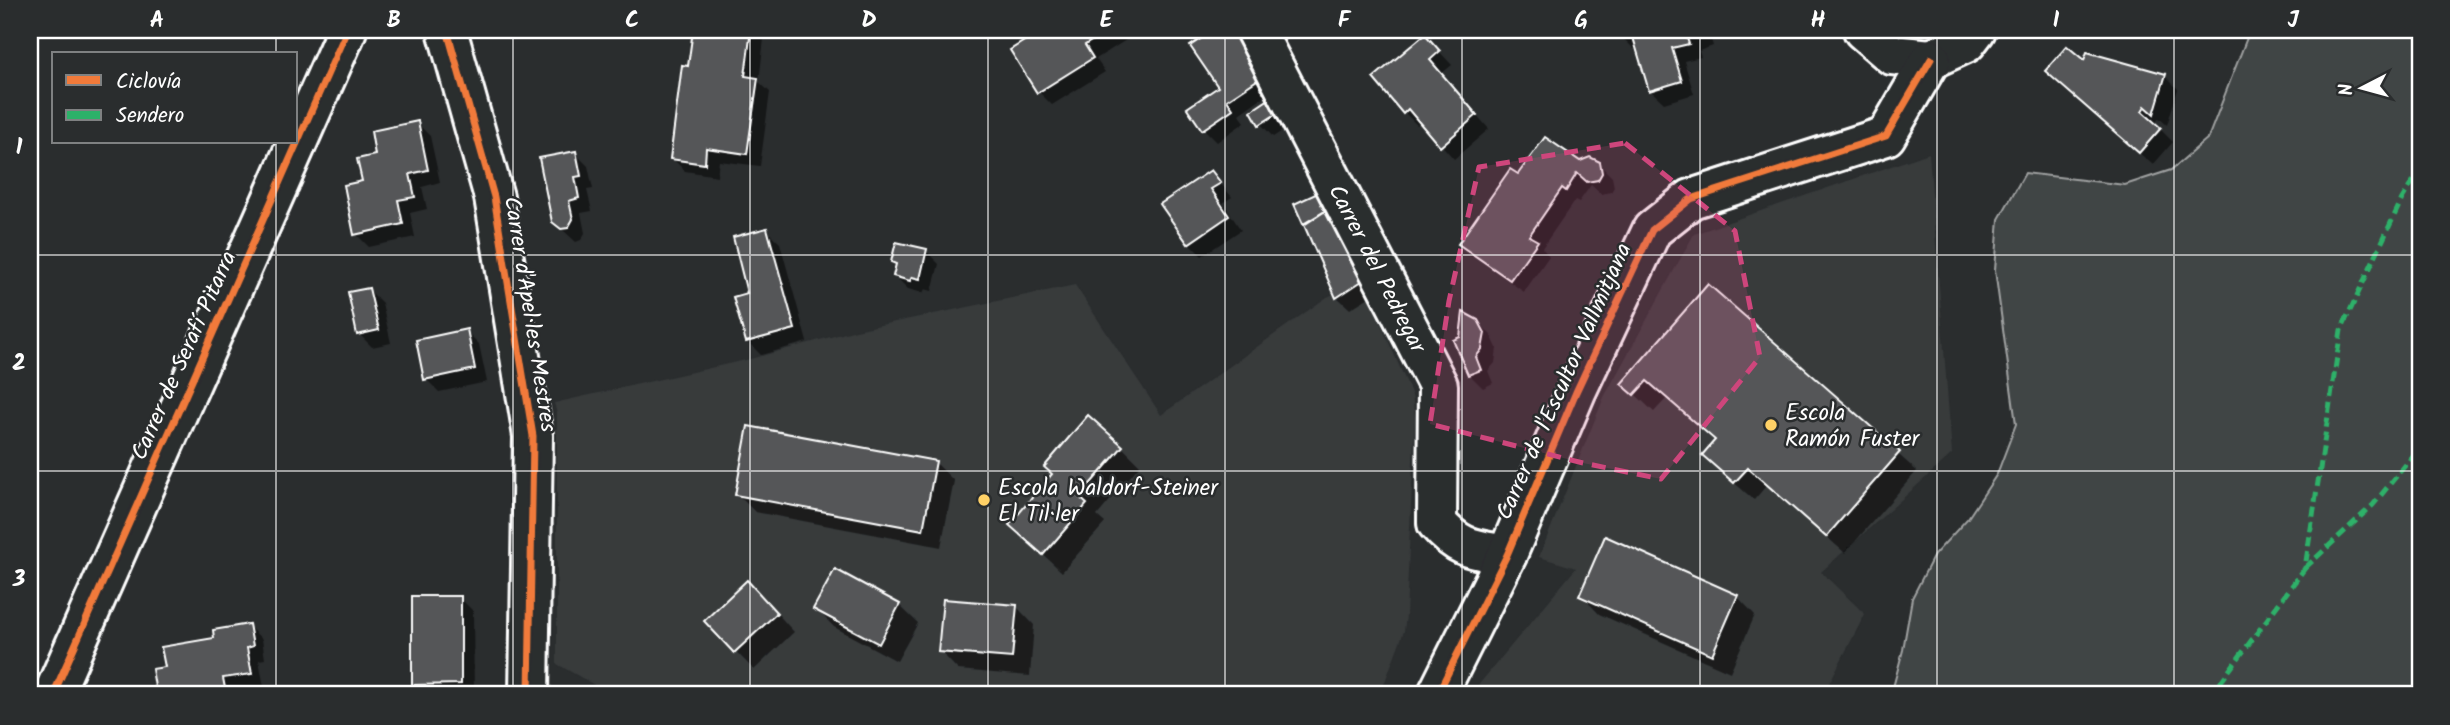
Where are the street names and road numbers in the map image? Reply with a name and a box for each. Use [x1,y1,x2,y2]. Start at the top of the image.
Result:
street label: Carrer del Pedregar [1318,178,1435,361]
street label: Carrer d'Apel·les Mestres [493,194,565,435]
street label: Carrer de l'Escultor Vallmitjana [1487,237,1642,526]
street label: Carrer de Serafí Pitarra [122,245,247,466]

